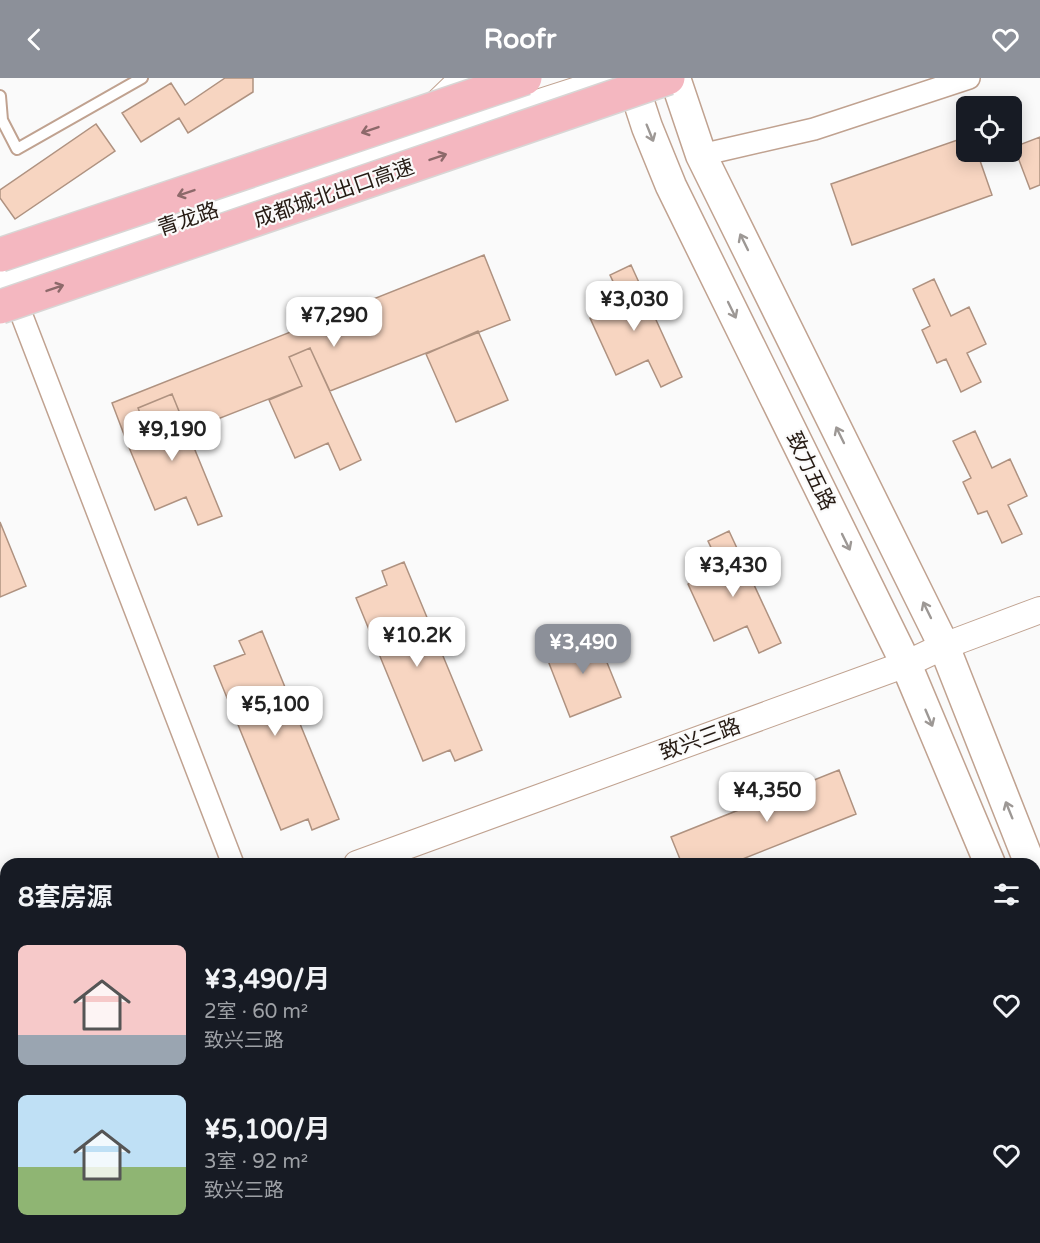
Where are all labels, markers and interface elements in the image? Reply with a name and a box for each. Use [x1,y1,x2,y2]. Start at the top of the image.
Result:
icon: back [18,23,51,56]
text: Roofr [484,23,556,56]
icon: heart [989,23,1022,56]
map controls [956,96,1022,162]
button: locate [956,96,1022,162]
one-way arrow [645,124,656,142]
one-way arrow [361,126,380,137]
one-way arrow [428,150,447,161]
street label: 成都城北出口高速 [251,154,418,233]
one-way arrow [177,188,195,199]
street label: 青龙路 [154,197,222,242]
one-way arrow [737,233,749,251]
pin: ¥3,030 [585,281,683,332]
one-way arrow [45,282,64,293]
text: ¥3,030 [600,288,668,312]
pin: ¥7,290 [285,297,383,348]
one-way arrow [726,301,738,318]
text: ¥7,290 [300,304,368,328]
pin: ¥9,190 [123,411,221,462]
text: ¥9,190 [138,418,206,442]
one-way arrow [834,427,845,445]
street label: 致力五路 [781,428,840,514]
one-way arrow [840,532,852,550]
pin: ¥3,430 [684,547,782,598]
text: ¥3,430 [699,554,767,578]
one-way arrow [920,601,932,619]
pin: ¥10.2K [368,617,466,668]
text: ¥10.2K [382,624,452,648]
pin: ¥3,490 [534,624,632,675]
text: ¥3,490 [549,631,617,655]
pin: ¥5,100 [226,686,324,737]
text: ¥5,100 [241,693,309,717]
one-way arrow [924,709,935,727]
street label: 致兴三路 [656,713,744,766]
pin: ¥4,350 [718,772,816,823]
text: ¥4,350 [733,779,801,803]
one-way arrow [1003,801,1014,819]
icon: filters [990,878,1023,911]
text: 8套房源 [18,882,112,913]
text: ¥3,490/月 [204,964,330,995]
icon: home [66,969,138,1041]
icon: heart [990,989,1023,1022]
text: 2室 · 60 m² [204,1000,308,1024]
text: 致兴三路 [204,1029,284,1053]
text: ¥5,100/月 [204,1114,330,1145]
icon: home [66,1119,138,1191]
icon: heart [990,1139,1023,1172]
text: 3室 · 92 m² [204,1150,308,1174]
text: 致兴三路 [204,1179,284,1203]

